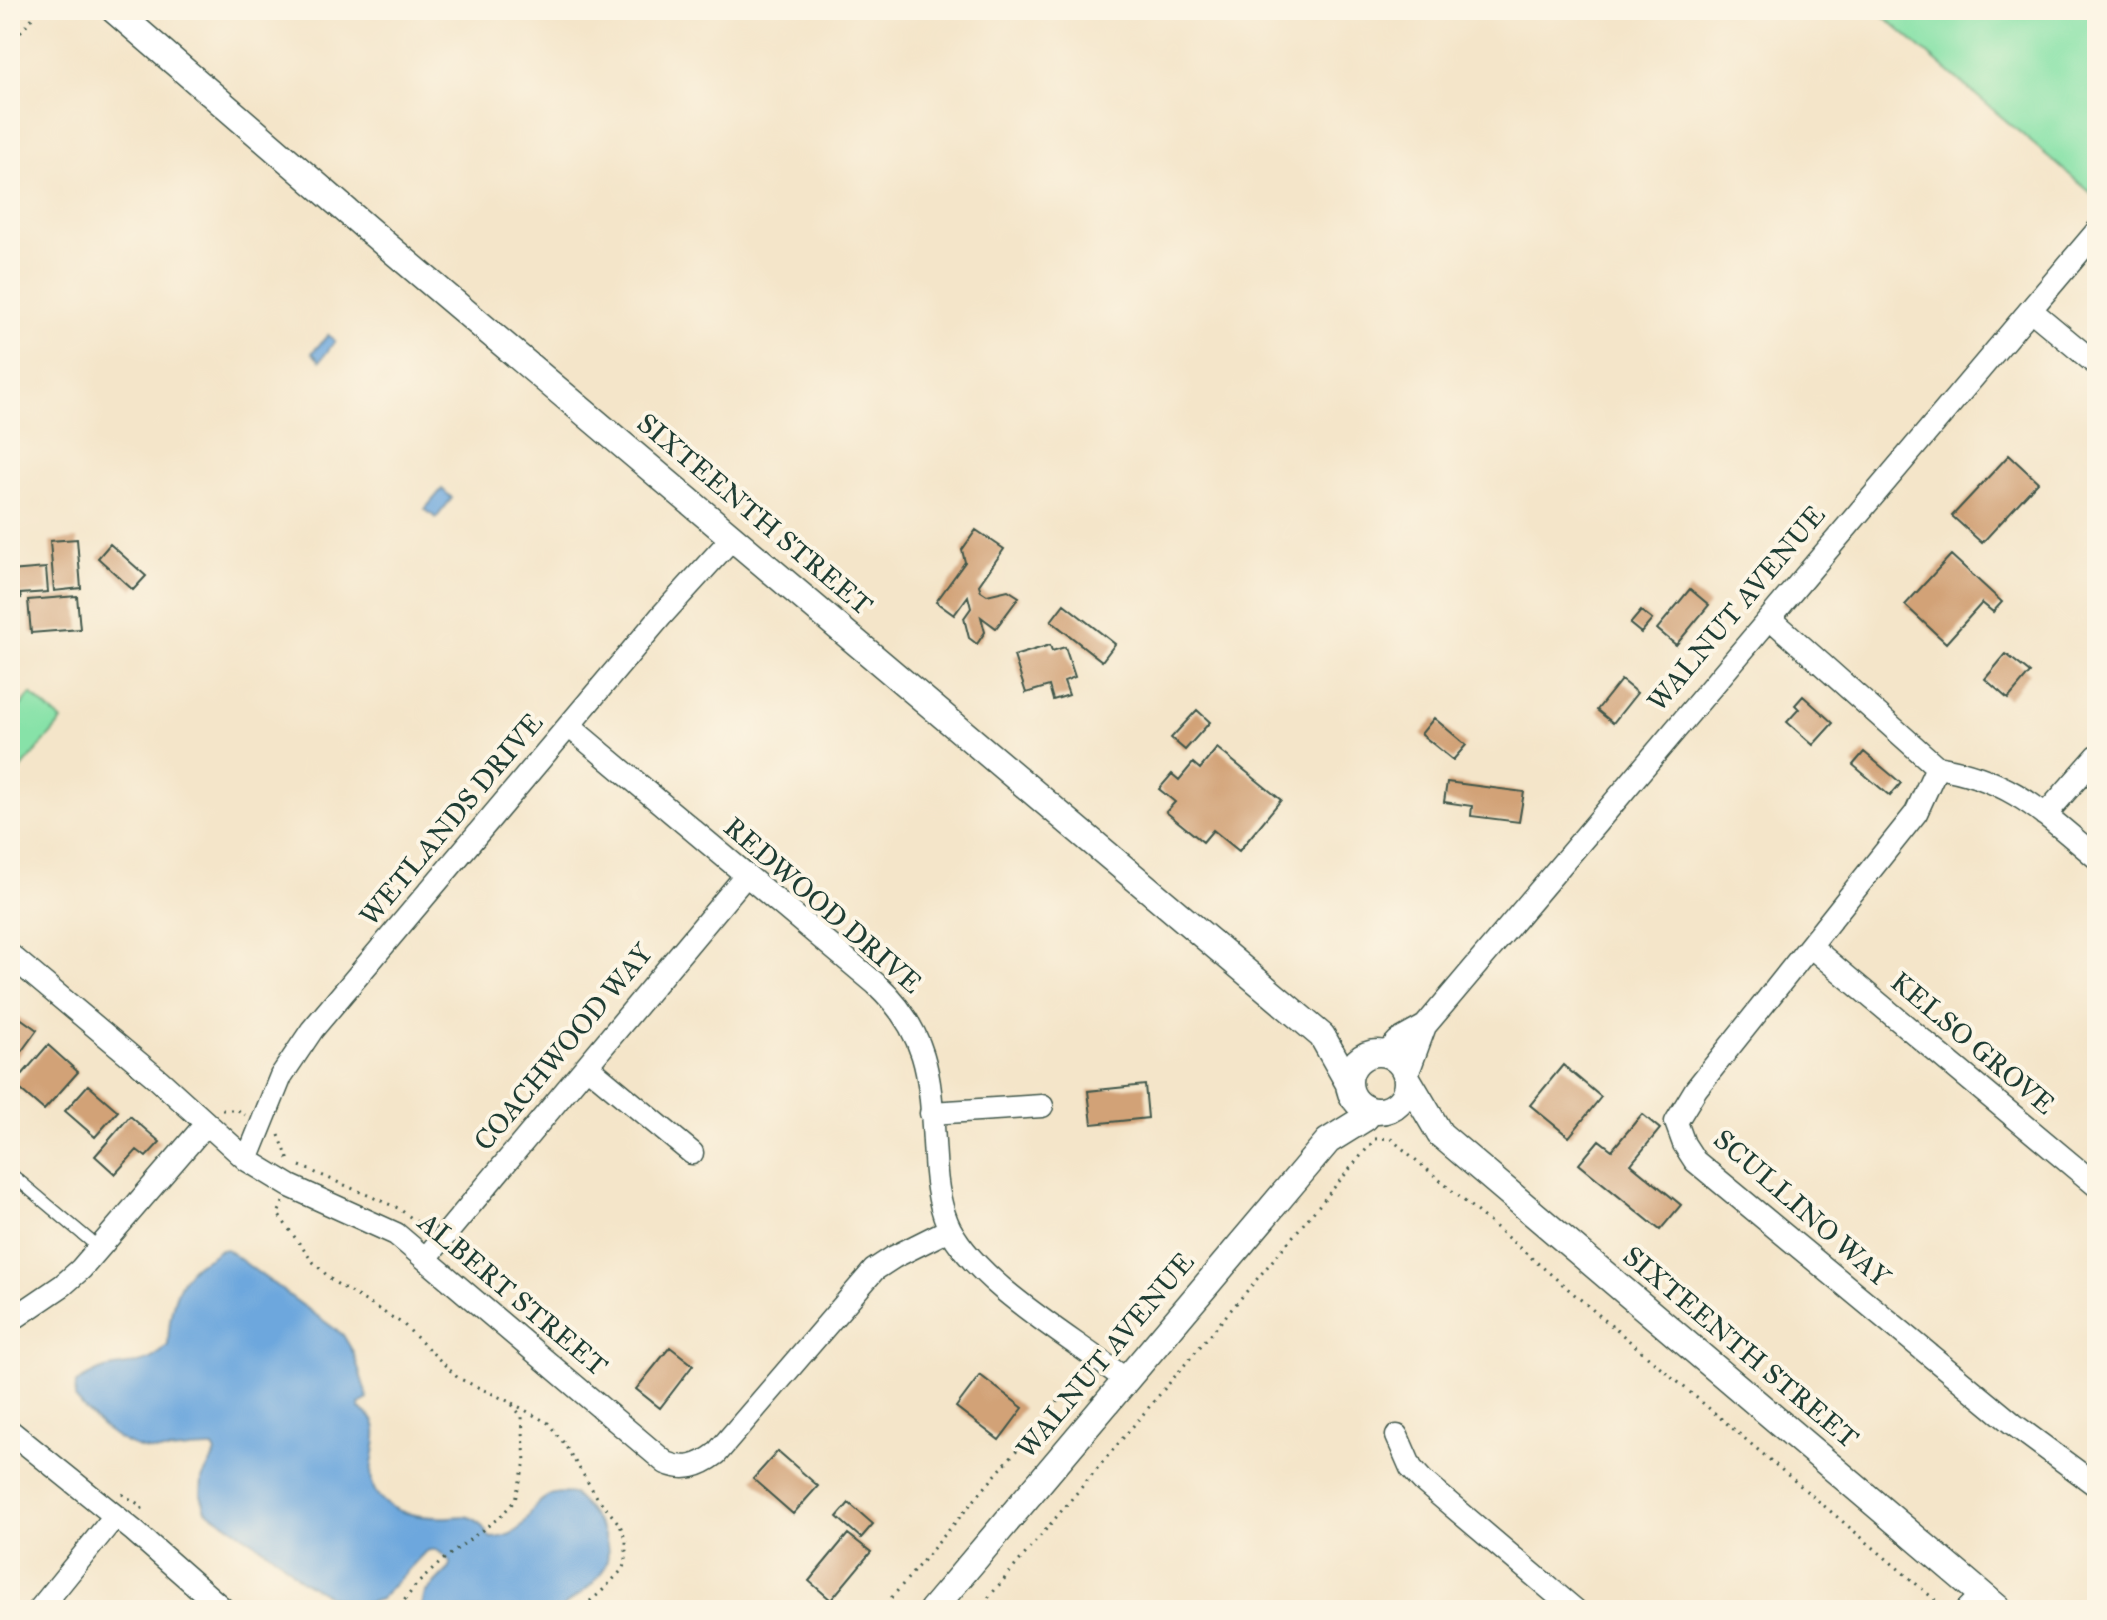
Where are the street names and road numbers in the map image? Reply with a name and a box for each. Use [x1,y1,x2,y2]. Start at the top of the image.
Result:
street label: SIXTEENTH STREET [630,405,880,623]
street label: WALNUT AVENUE [1640,498,1832,718]
street label: WETLANDS DRIVE [352,705,550,933]
street label: REDWOOD DRIVE [717,809,929,1001]
street label: COACHWOOD WAY [466,935,661,1158]
street label: KELSO GROVE [1884,964,2062,1122]
street label: SCULLINO WAY [1706,1122,1898,1295]
street label: ALBERT STREET [410,1204,615,1383]
street label: SIXTEENTH STREET [1616,1238,1866,1456]
street label: WALNUT AVENUE [1009,1245,1201,1465]

